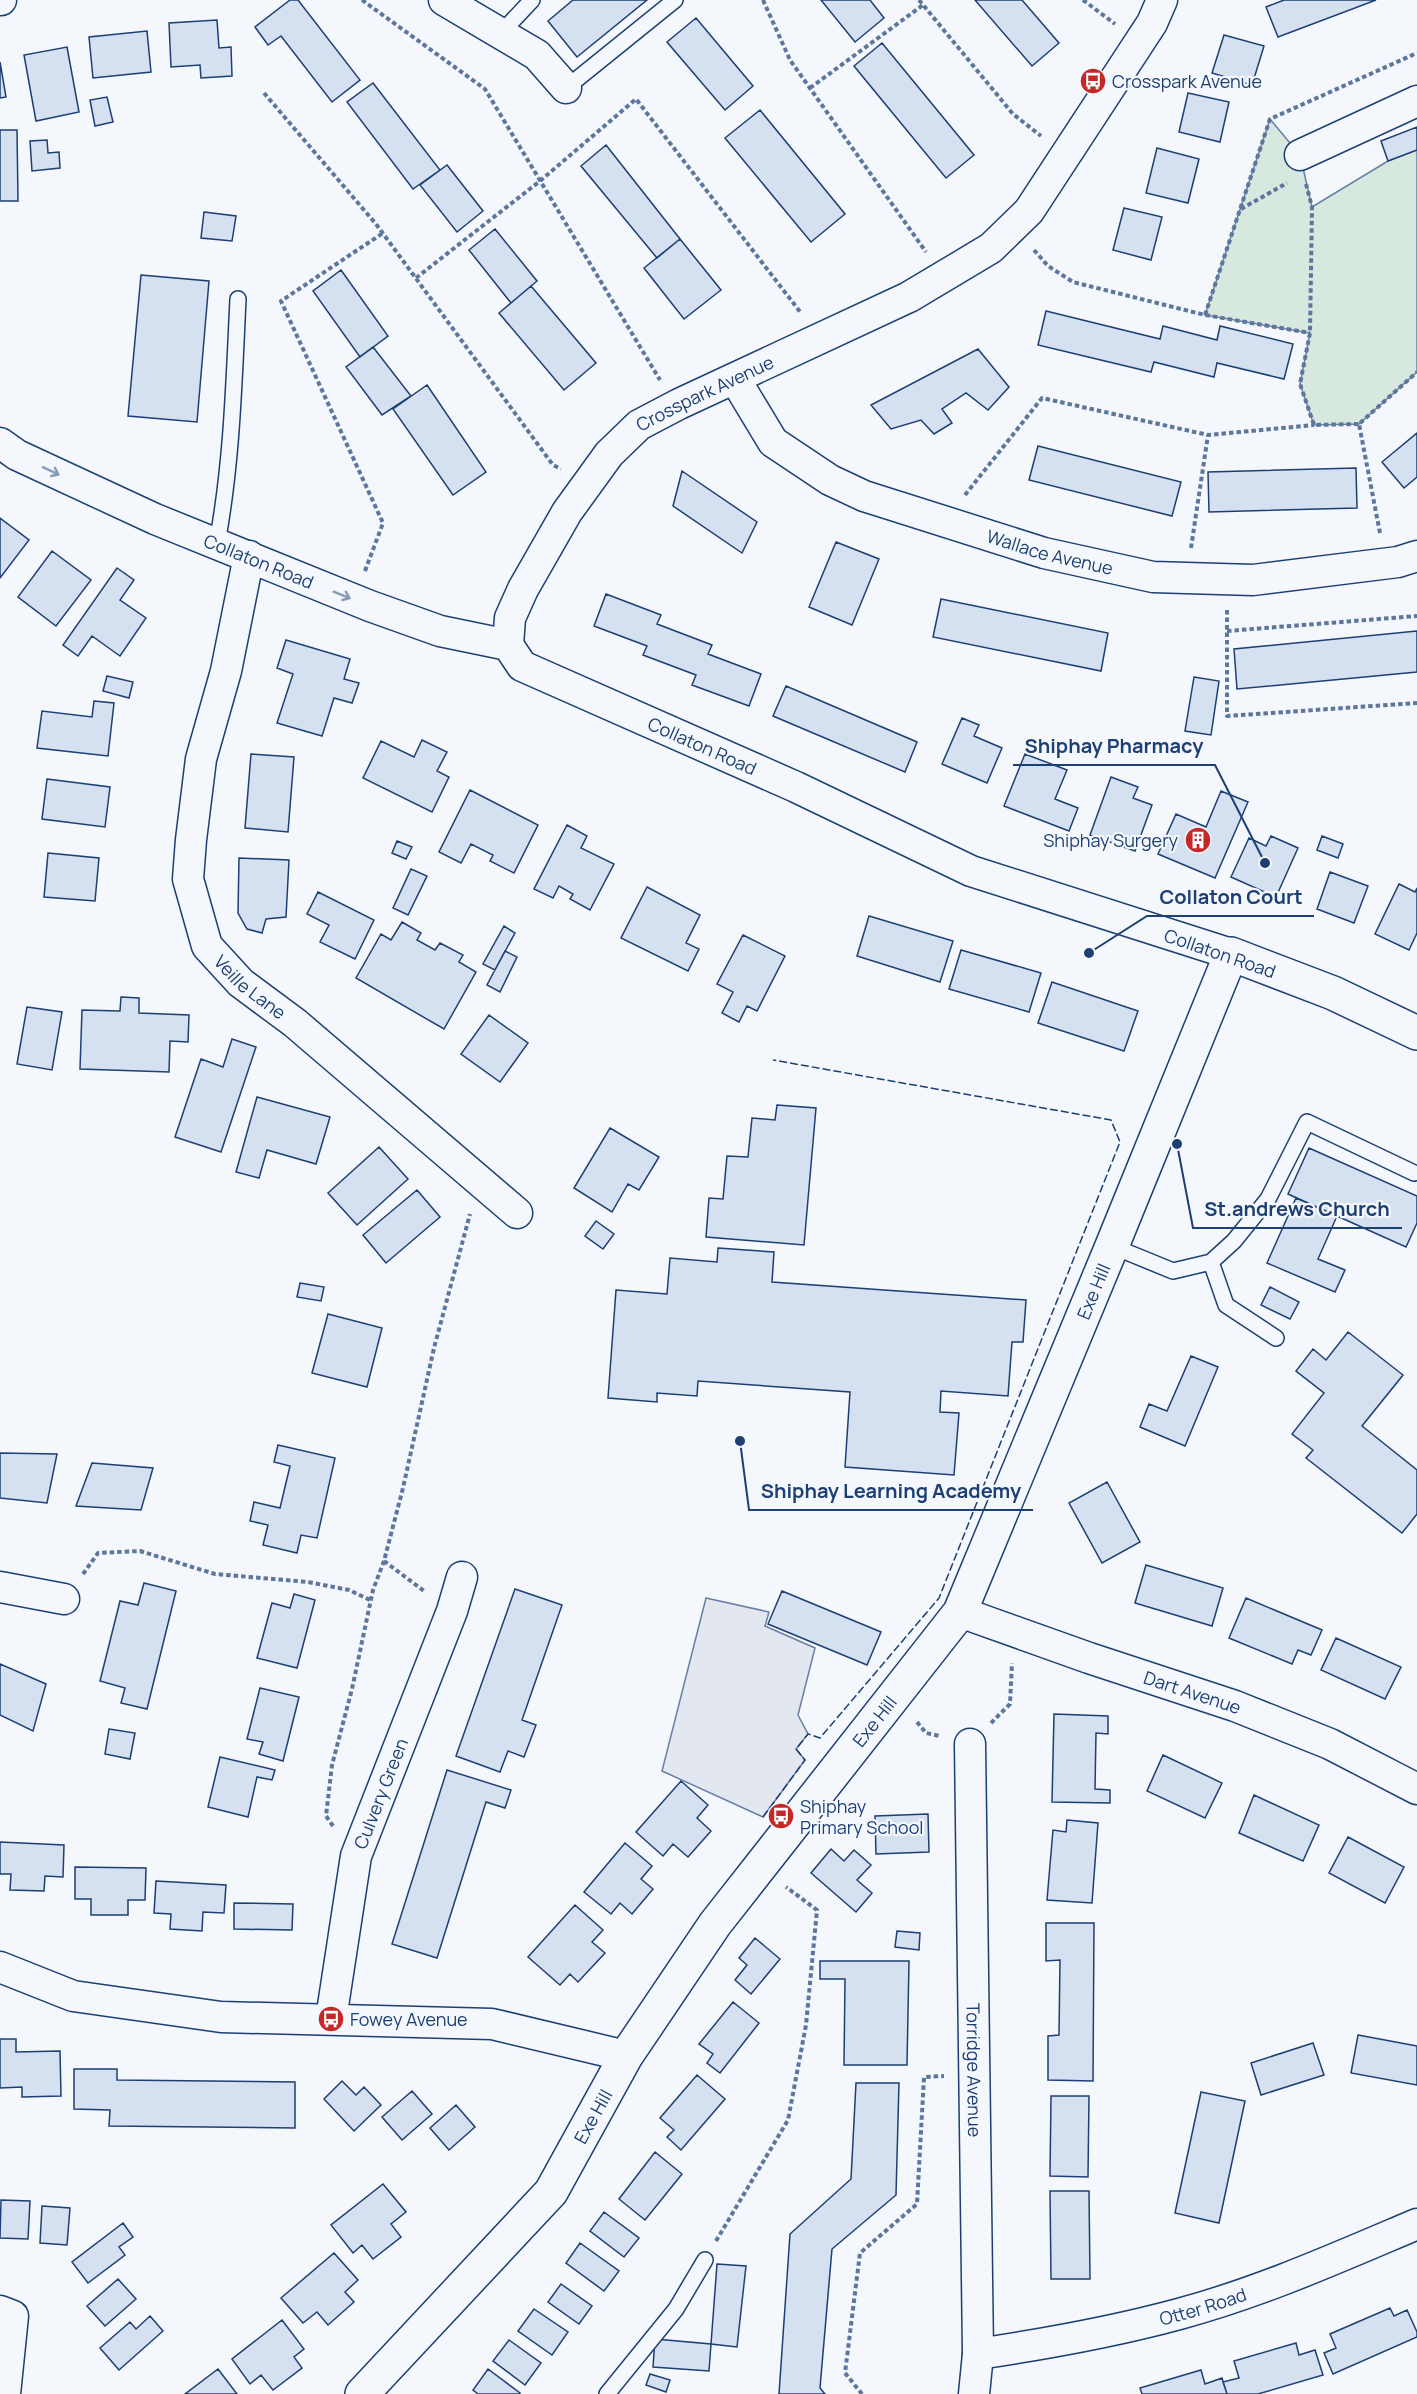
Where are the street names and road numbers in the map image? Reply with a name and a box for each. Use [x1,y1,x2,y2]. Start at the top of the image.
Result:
street label: Crosspark Avenue [632,350,777,437]
street label: Wallace Avenue [984,524,1115,580]
street label: Collaton Road [200,528,317,594]
street label: Collaton Road [644,711,760,780]
street label: Collaton Road [1161,923,1279,983]
street label: Veille Lane [209,950,291,1024]
street label: Exe Hill [1071,1260,1115,1323]
street label: Dart Avenue [1141,1665,1245,1719]
street label: Exe Hill [847,1691,902,1752]
street label: Culvery Green [348,1735,413,1852]
street label: Torridge Avenue [961,2003,987,2137]
street label: Exe Hill [568,2085,617,2148]
street label: Otter Road [1157,2282,1250,2331]

